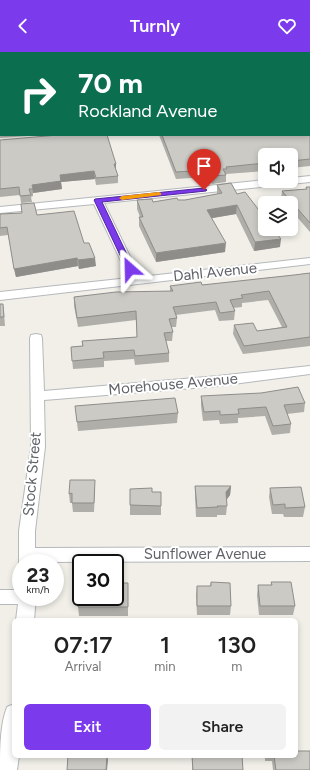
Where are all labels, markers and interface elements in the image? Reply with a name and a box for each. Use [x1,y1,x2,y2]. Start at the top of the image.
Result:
icon: back [12,15,34,37]
text: Turnly [130,15,180,37]
icon: heart [276,15,298,37]
text: 70 m [78,66,143,100]
icon: right [12,68,64,120]
text: Rockland Avenue [78,100,217,122]
map controls [258,148,298,236]
button: sound [258,148,298,188]
pin [187,149,221,190]
icon: arrive [193,155,215,177]
button: layers [258,196,298,236]
position arrow [109,248,151,290]
street label: Dahl Avenue [172,259,258,285]
street label: Morehouse Avenue [108,369,238,399]
street label: Stock Street [19,431,45,517]
street label: Sunflower Avenue [144,545,266,563]
speed limit sign: 30 [72,554,124,606]
text: 23 [27,563,49,587]
text: km/h [27,583,49,596]
text: 07:17 [54,630,112,659]
text: 1 [160,630,170,659]
text: 130 [217,630,256,659]
text: Arrival [65,659,101,674]
text: min [154,659,176,674]
text: m [231,659,242,674]
button: Exit [24,704,151,750]
button: Share [159,704,286,750]

